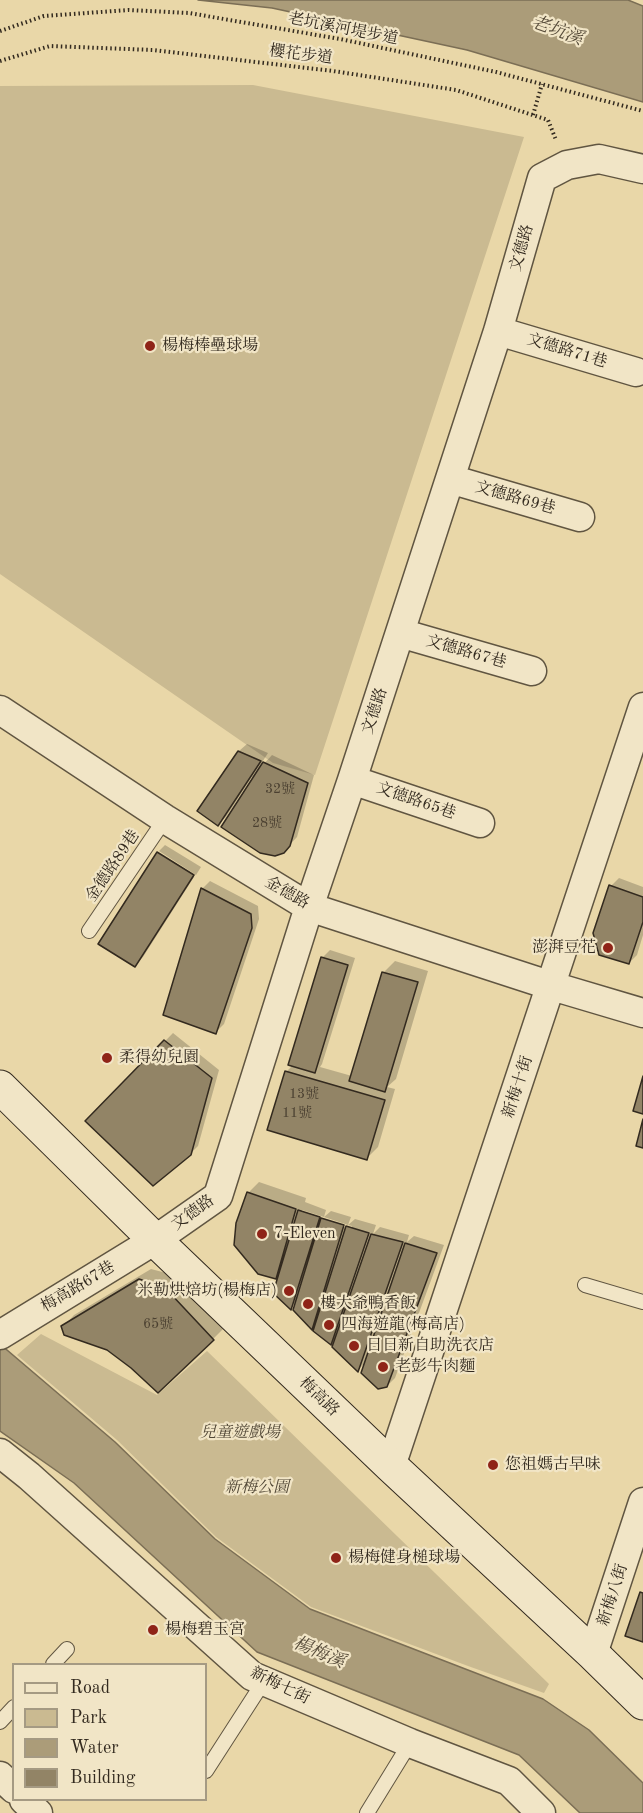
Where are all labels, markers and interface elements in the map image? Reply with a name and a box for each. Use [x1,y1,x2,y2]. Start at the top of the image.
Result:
street label: 老坑溪河堤步道 [286,9,400,49]
water label: 老坑溪 [528,12,586,50]
street label: 櫻花步道 [268,42,334,68]
street label: 文德路 [506,222,538,274]
street label: 文德路71巷 [525,330,609,372]
place label: 楊梅棒壘球場 [162,336,258,356]
marker: 楊梅棒壘球場 [143,339,157,353]
street label: 文德路69巷 [473,477,557,519]
street label: 文德路67巷 [424,631,508,673]
street label: 文德路 [358,685,392,737]
street label: 文德路65巷 [374,778,458,824]
house number: 32號 [265,781,295,797]
house number: 28號 [252,815,282,831]
street label: 金德路89巷 [82,826,144,906]
street label: 金德路 [261,873,313,913]
place label: 澎湃豆花 [532,938,596,958]
marker: 澎湃豆花 [601,941,615,955]
place label: 柔得幼兒園 [119,1048,199,1068]
marker: 柔得幼兒園 [100,1051,114,1065]
street label: 新梅十街 [499,1054,537,1120]
house number: 13號 [289,1086,319,1102]
house number: 11號 [282,1105,312,1121]
street label: 文德路 [168,1191,218,1235]
place label: 7-Eleven [274,1224,336,1244]
marker: 7-Eleven [255,1227,269,1241]
street label: 梅高路67巷 [38,1258,118,1316]
place label: 米勒烘焙坊(楊梅店) [137,1281,277,1301]
marker: 米勒烘焙坊(楊梅店) [282,1284,296,1298]
place label: 樓大爺鴨香飯 [320,1294,416,1314]
marker: 樓大爺鴨香飯 [301,1297,315,1311]
place label: 四海遊龍(梅高店) [341,1315,465,1335]
house number: 65號 [143,1316,173,1332]
marker: 四海遊龍(梅高店) [322,1318,336,1332]
place label: 日日新自助洗衣店 [366,1336,494,1356]
marker: 日日新自助洗衣店 [347,1339,361,1353]
place label: 老彭牛肉麵 [395,1357,475,1377]
marker: 老彭牛肉麵 [376,1360,390,1374]
street label: 梅高路 [295,1373,343,1421]
park label: 兒童遊戲場 [200,1423,280,1443]
place label: 您祖媽古早味 [505,1455,601,1475]
marker: 您祖媽古早味 [486,1458,500,1472]
park label: 新梅公園 [225,1478,289,1498]
place label: 楊梅健身槌球場 [348,1548,460,1568]
marker: 楊梅健身槌球場 [329,1551,343,1565]
street label: 新梅八街 [594,1562,632,1628]
place label: 楊梅碧玉宮 [165,1620,245,1640]
marker: 楊梅碧玉宮 [146,1623,160,1637]
water label: 楊梅溪 [290,1633,348,1673]
legend [12,1663,207,1801]
street label: 新梅七街 [247,1663,313,1709]
text: Road [70,1679,110,1697]
text: Park [70,1709,107,1727]
text: Water [70,1739,119,1757]
text: Building [70,1769,135,1787]

